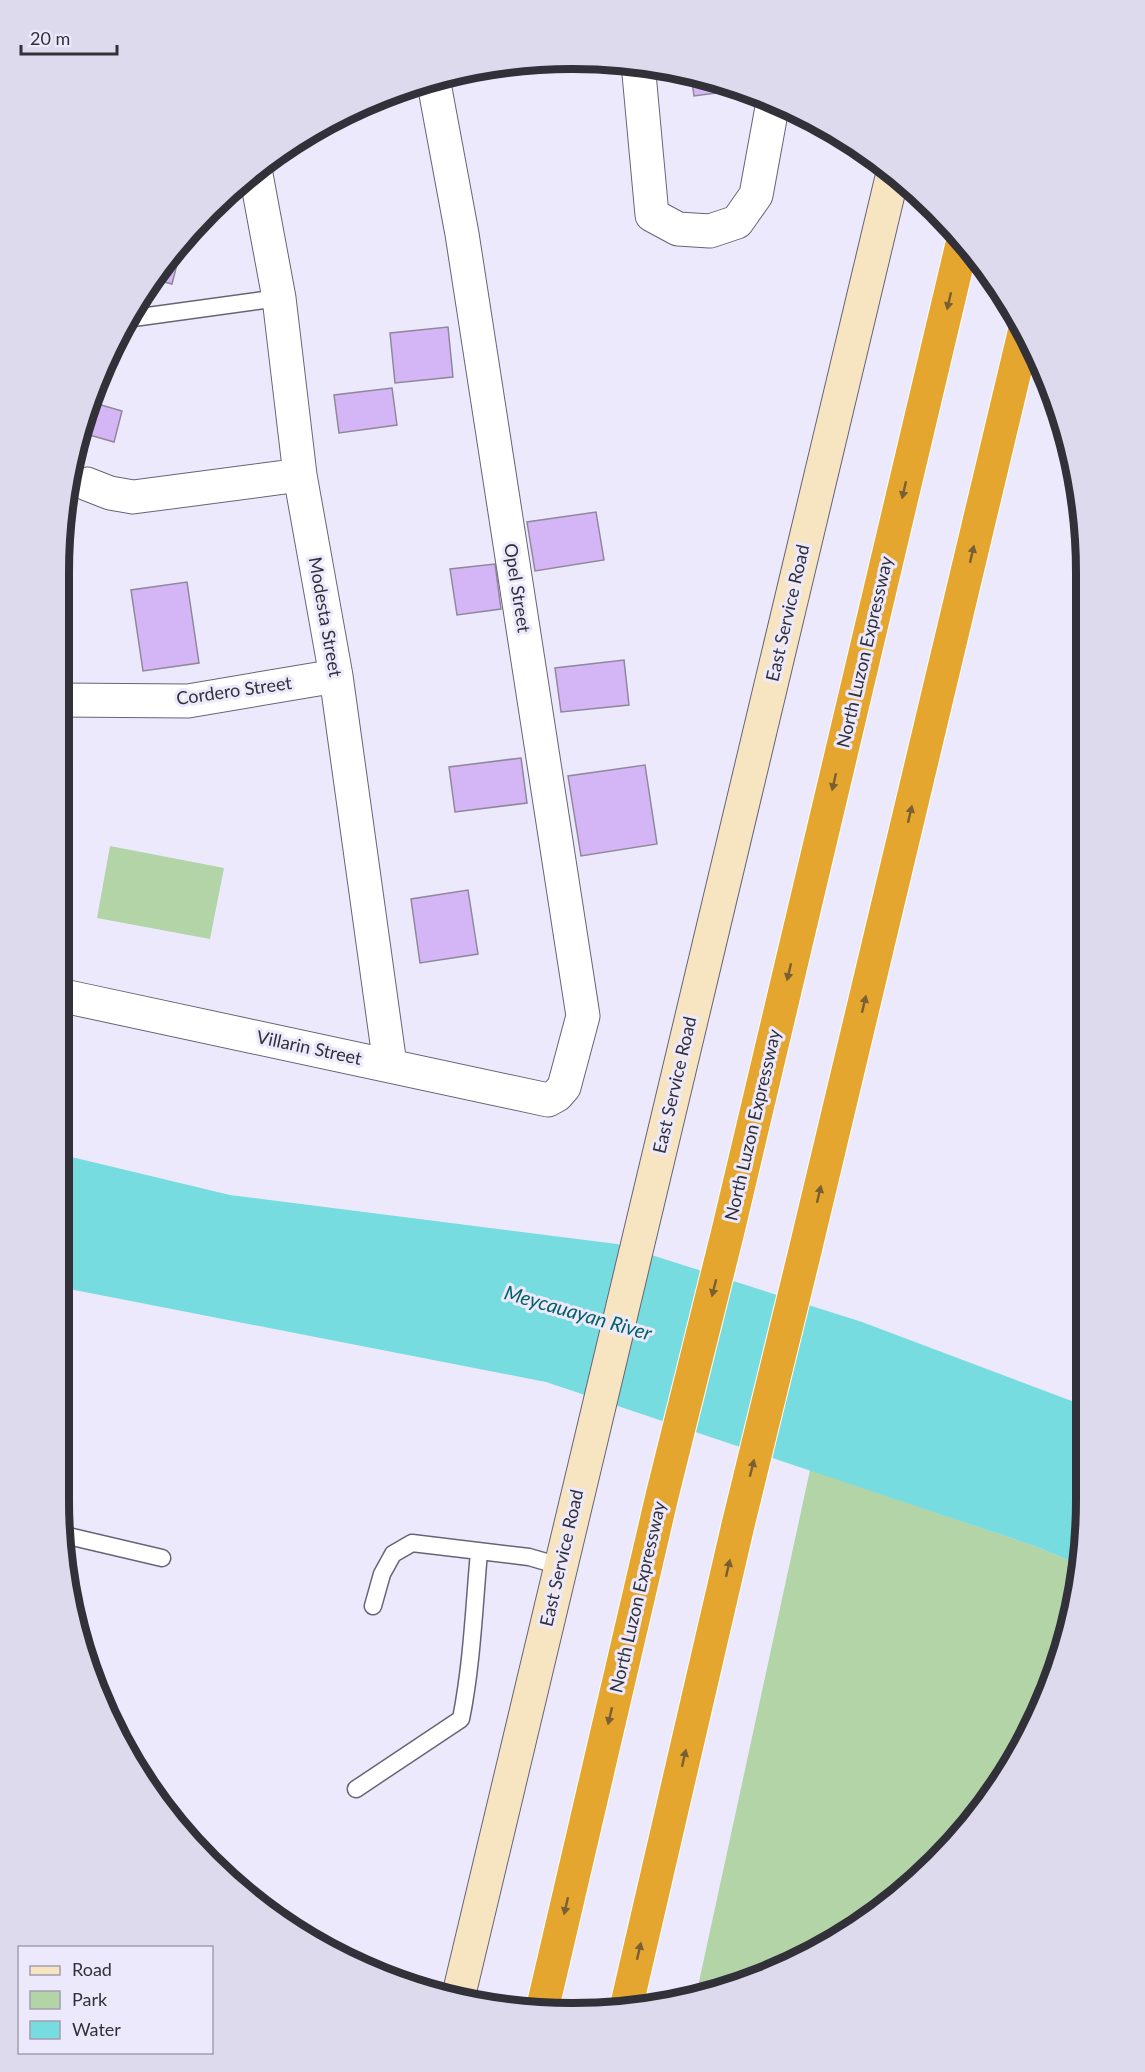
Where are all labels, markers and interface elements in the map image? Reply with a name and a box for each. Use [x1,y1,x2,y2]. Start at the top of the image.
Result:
scale bar [21,18,117,56]
text: 20 m [30,27,70,49]
one-way arrow [943,291,953,310]
one-way arrow [898,481,908,500]
street label: Opel Street [500,542,536,635]
street label: East Service Road [761,542,813,683]
one-way arrow [967,545,977,563]
street label: North Luzon Expressway [831,553,897,750]
street label: Modesta Street [305,555,347,679]
street label: Cordero Street [175,671,293,709]
one-way arrow [829,773,839,791]
one-way arrow [905,805,915,824]
one-way arrow [784,963,794,981]
one-way arrow [860,995,870,1013]
street label: East Service Road [648,1014,700,1155]
street label: Villarin Street [255,1025,364,1069]
street label: North Luzon Expressway [719,1026,785,1223]
one-way arrow [814,1185,824,1203]
one-way arrow [708,1278,718,1297]
water label: Meycauayan River [502,1280,656,1345]
one-way arrow [747,1459,757,1477]
street label: East Service Road [535,1487,587,1628]
street label: North Luzon Expressway [604,1498,670,1695]
one-way arrow [723,1559,733,1577]
one-way arrow [605,1707,615,1725]
one-way arrow [680,1748,689,1767]
one-way arrow [561,1897,570,1916]
one-way arrow [635,1941,644,1960]
legend [18,1946,213,2054]
text: Road [72,1958,112,1980]
text: Park [72,1988,108,2010]
text: Water [72,2018,121,2040]

